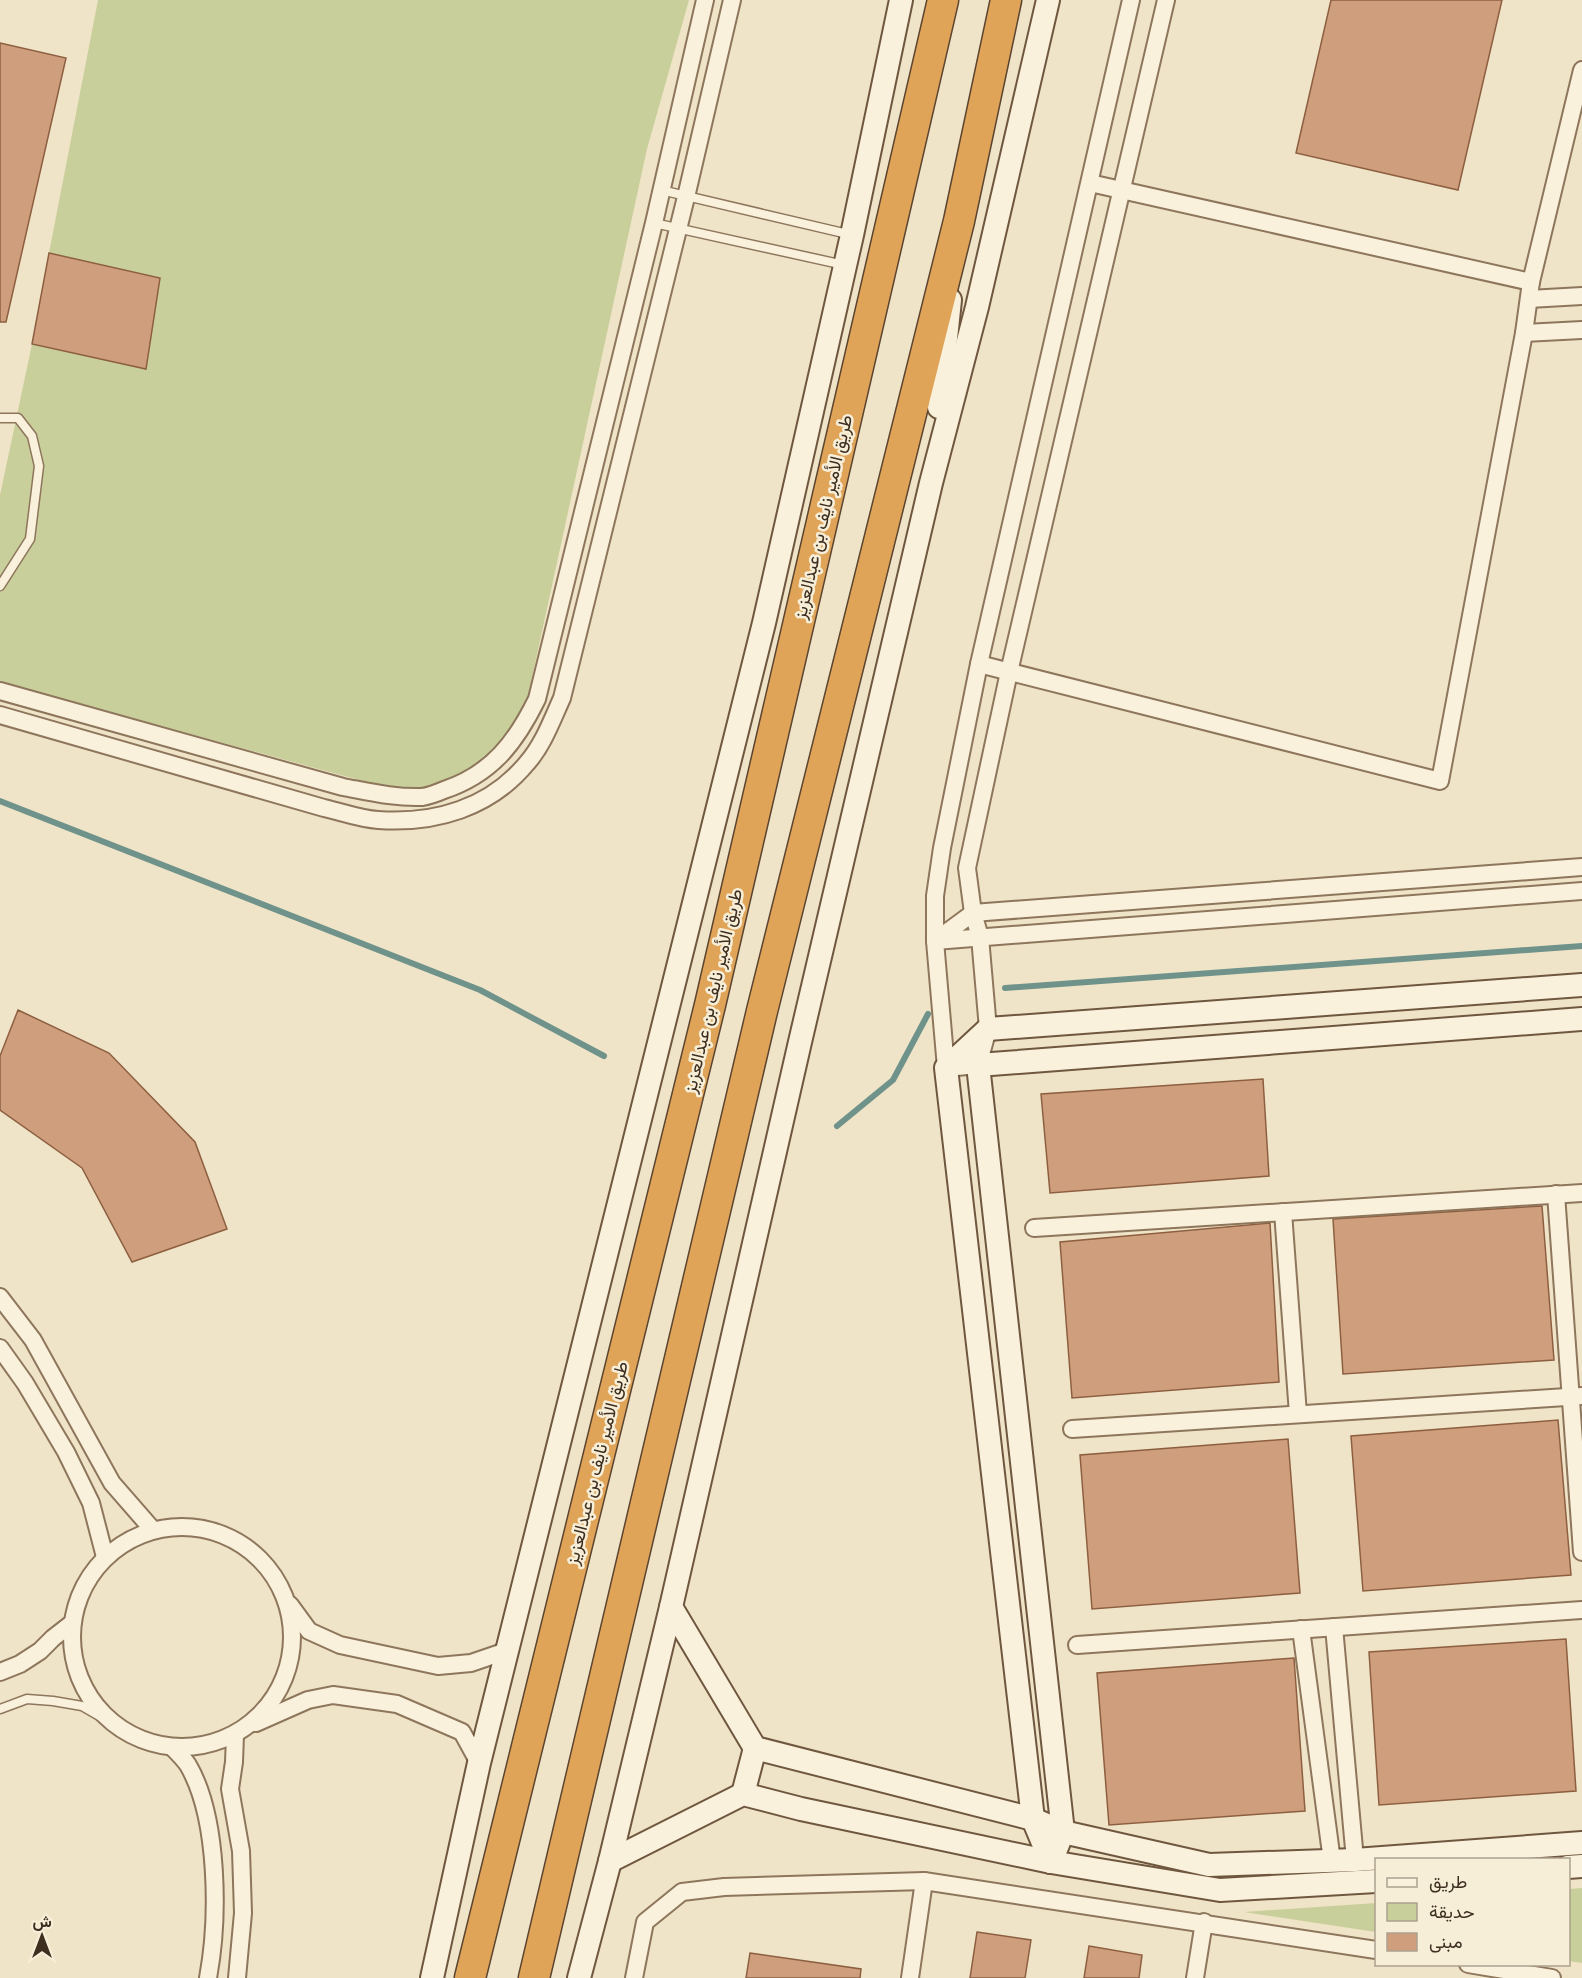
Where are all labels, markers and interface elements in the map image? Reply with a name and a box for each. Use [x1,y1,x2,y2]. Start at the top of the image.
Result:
street label: طريق الأمير نايف بن عبدالعزيز [788,413,857,622]
street label: طريق الأمير نايف بن عبدالعزيز [678,887,747,1096]
street label: طريق الأمير نايف بن عبدالعزيز [560,1359,633,1568]
legend [1375,1858,1570,1966]
text: طريق [1429,1870,1467,1893]
text: حديقة [1429,1900,1475,1923]
north arrow [12,1906,72,1966]
text: ش [32,1911,52,1931]
text: مبنى [1429,1930,1463,1953]

